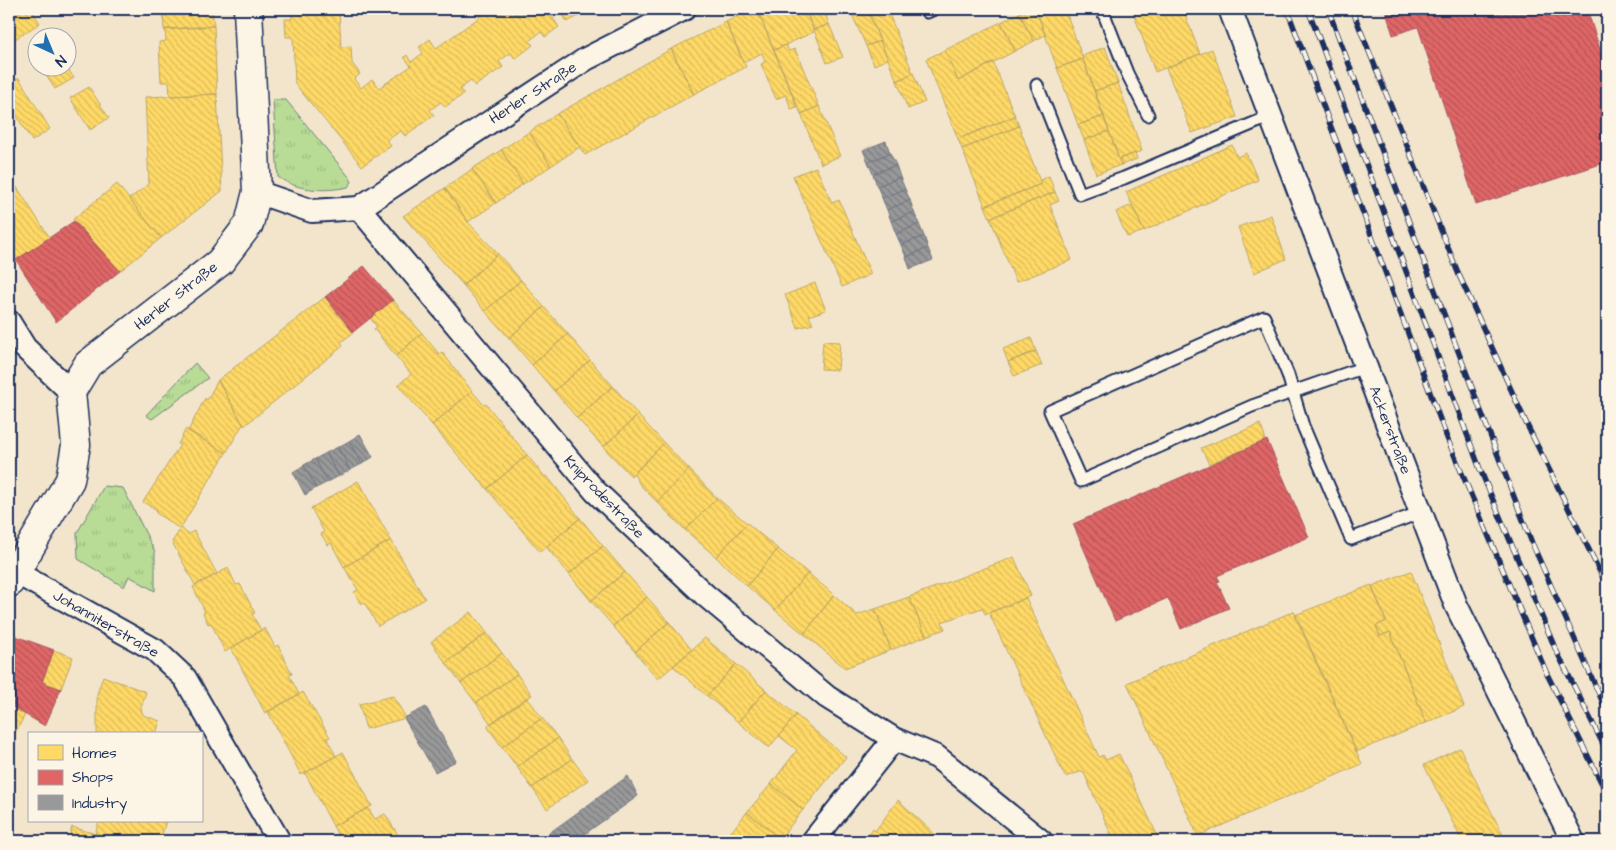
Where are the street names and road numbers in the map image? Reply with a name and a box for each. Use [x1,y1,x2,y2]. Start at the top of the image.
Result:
street label: Herler Straße [485,57,581,129]
street label: Herler Straße [130,257,222,335]
street label: Ackerstraße [1364,383,1416,477]
street label: Kniprodestraße [559,451,649,543]
street label: Johanniterstraße [49,585,163,663]

